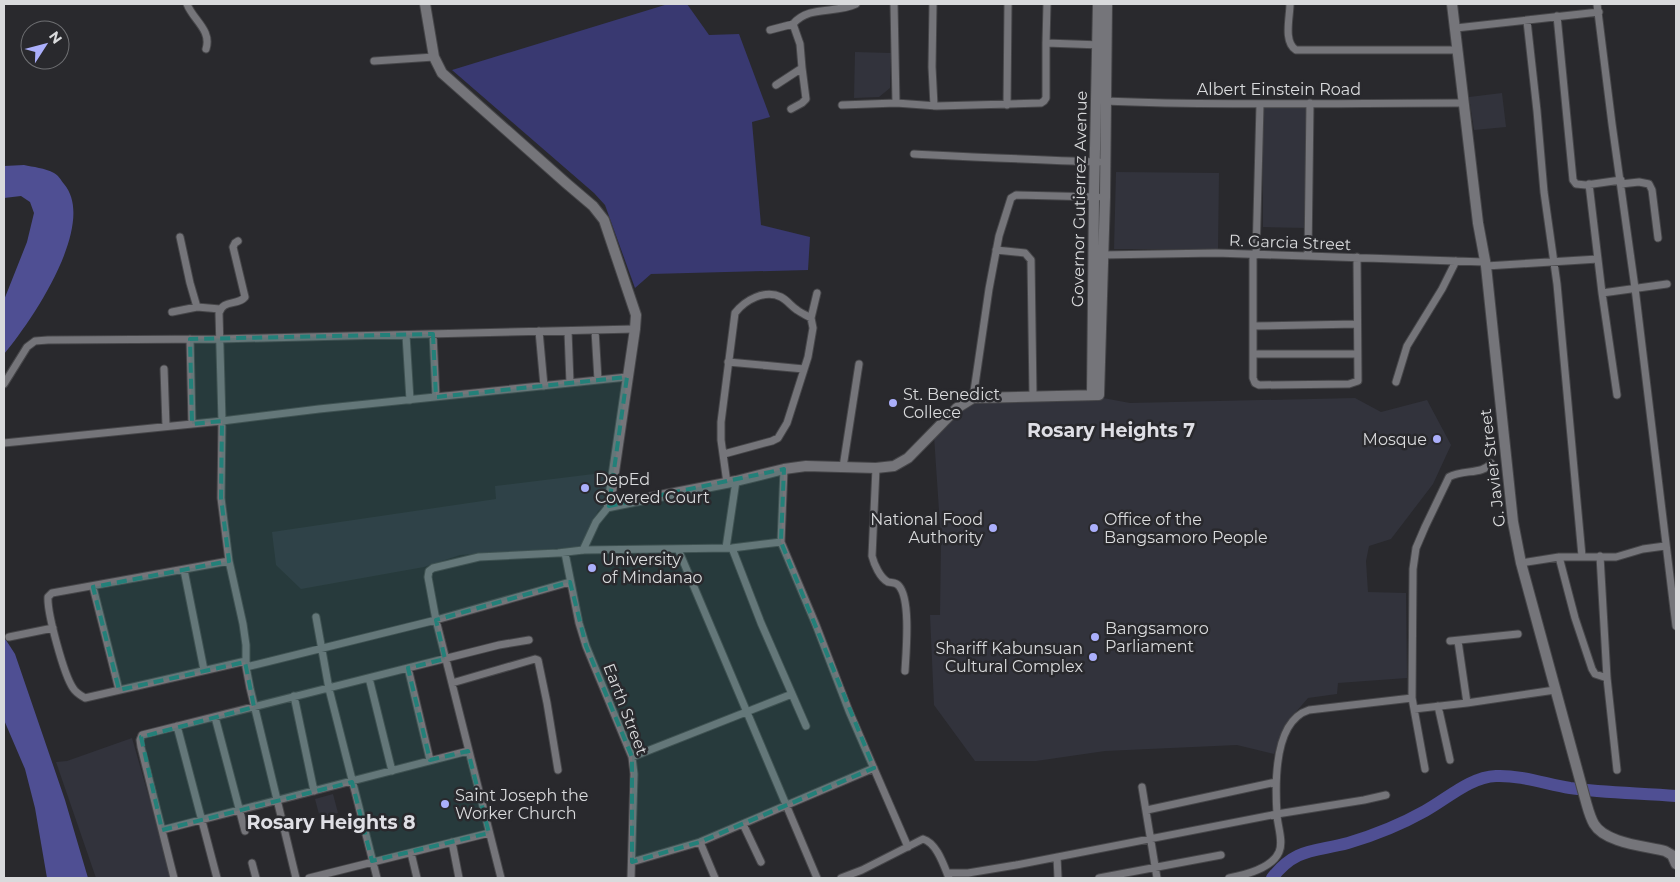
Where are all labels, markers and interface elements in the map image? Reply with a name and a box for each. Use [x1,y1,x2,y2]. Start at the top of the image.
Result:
north arrow [20,20,70,70]
text: N [45,27,66,47]
street label: Albert Einstein Road [1197,80,1361,99]
street label: Governor Gutierrez Avenue [1068,91,1091,307]
street label: R. Garcia Street [1229,231,1352,254]
place label: St. Benedict Collece [903,385,1001,422]
marker: St. Benedict Collece [887,397,899,409]
street label: G. Javier Street [1476,407,1509,528]
district label: Rosary Heights 7 [1027,419,1195,442]
place label: Mosque [1363,430,1427,449]
marker: Mosque [1431,433,1443,445]
place label: DepEd Covered Court [595,470,710,507]
marker: DepEd Covered Court [579,482,591,494]
place label: National Food Authority [870,510,983,547]
place label: Office of the Bangsamoro People [1104,510,1268,547]
marker: National Food Authority [987,522,999,534]
marker: Office of the Bangsamoro People [1088,522,1100,534]
place label: University of Mindanao [602,550,703,587]
marker: University of Mindanao [586,562,598,574]
place label: Bangsamoro Parliament [1105,619,1209,656]
marker: Bangsamoro Parliament [1089,631,1101,643]
place label: Shariff Kabunsuan Cultural Complex [935,639,1083,676]
marker: Shariff Kabunsuan Cultural Complex [1087,651,1099,663]
street label: Earth Street [599,661,652,758]
place label: Saint Joseph the Worker Church [455,786,588,823]
marker: Saint Joseph the Worker Church [439,798,451,810]
district label: Rosary Heights 8 [247,811,415,834]

